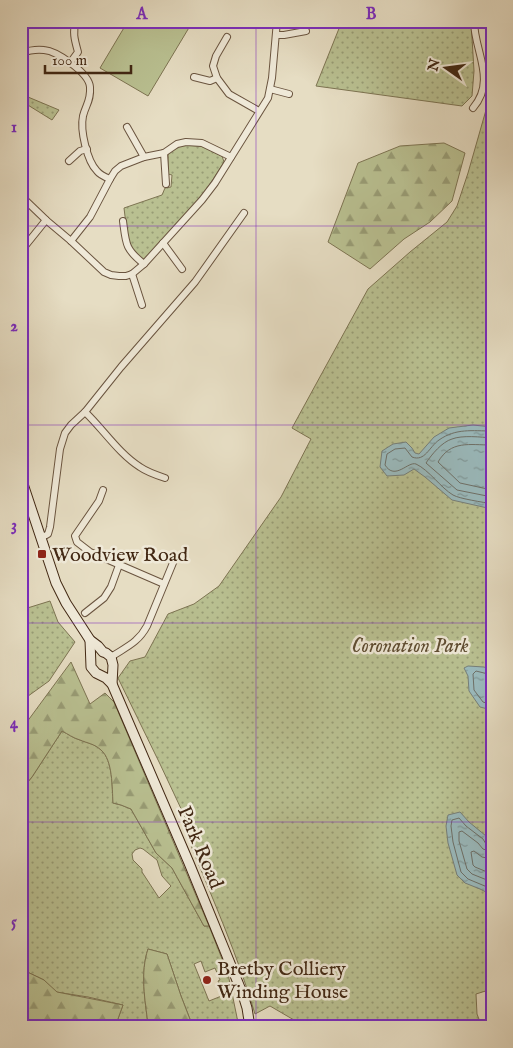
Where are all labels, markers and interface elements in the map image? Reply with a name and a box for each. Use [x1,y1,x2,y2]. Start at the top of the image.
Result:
text: A [136,5,149,25]
text: B [366,5,377,25]
scale bar [45,42,131,74]
north arrow [420,42,470,92]
text: 100 m [52,51,88,70]
text: N [424,57,445,74]
text: 1 [11,118,17,138]
text: 2 [10,317,18,337]
text: 3 [11,516,17,536]
place label: Woodview Road [52,543,188,568]
marker: Woodview Road [36,548,48,560]
park label: Coronation Park [351,634,469,659]
text: 4 [10,714,19,734]
street label: Park Road [171,802,228,893]
text: 5 [11,913,17,933]
place label: Bretby Colliery Winding House [217,957,348,1005]
marker: Bretby Colliery Winding House [201,974,213,986]

